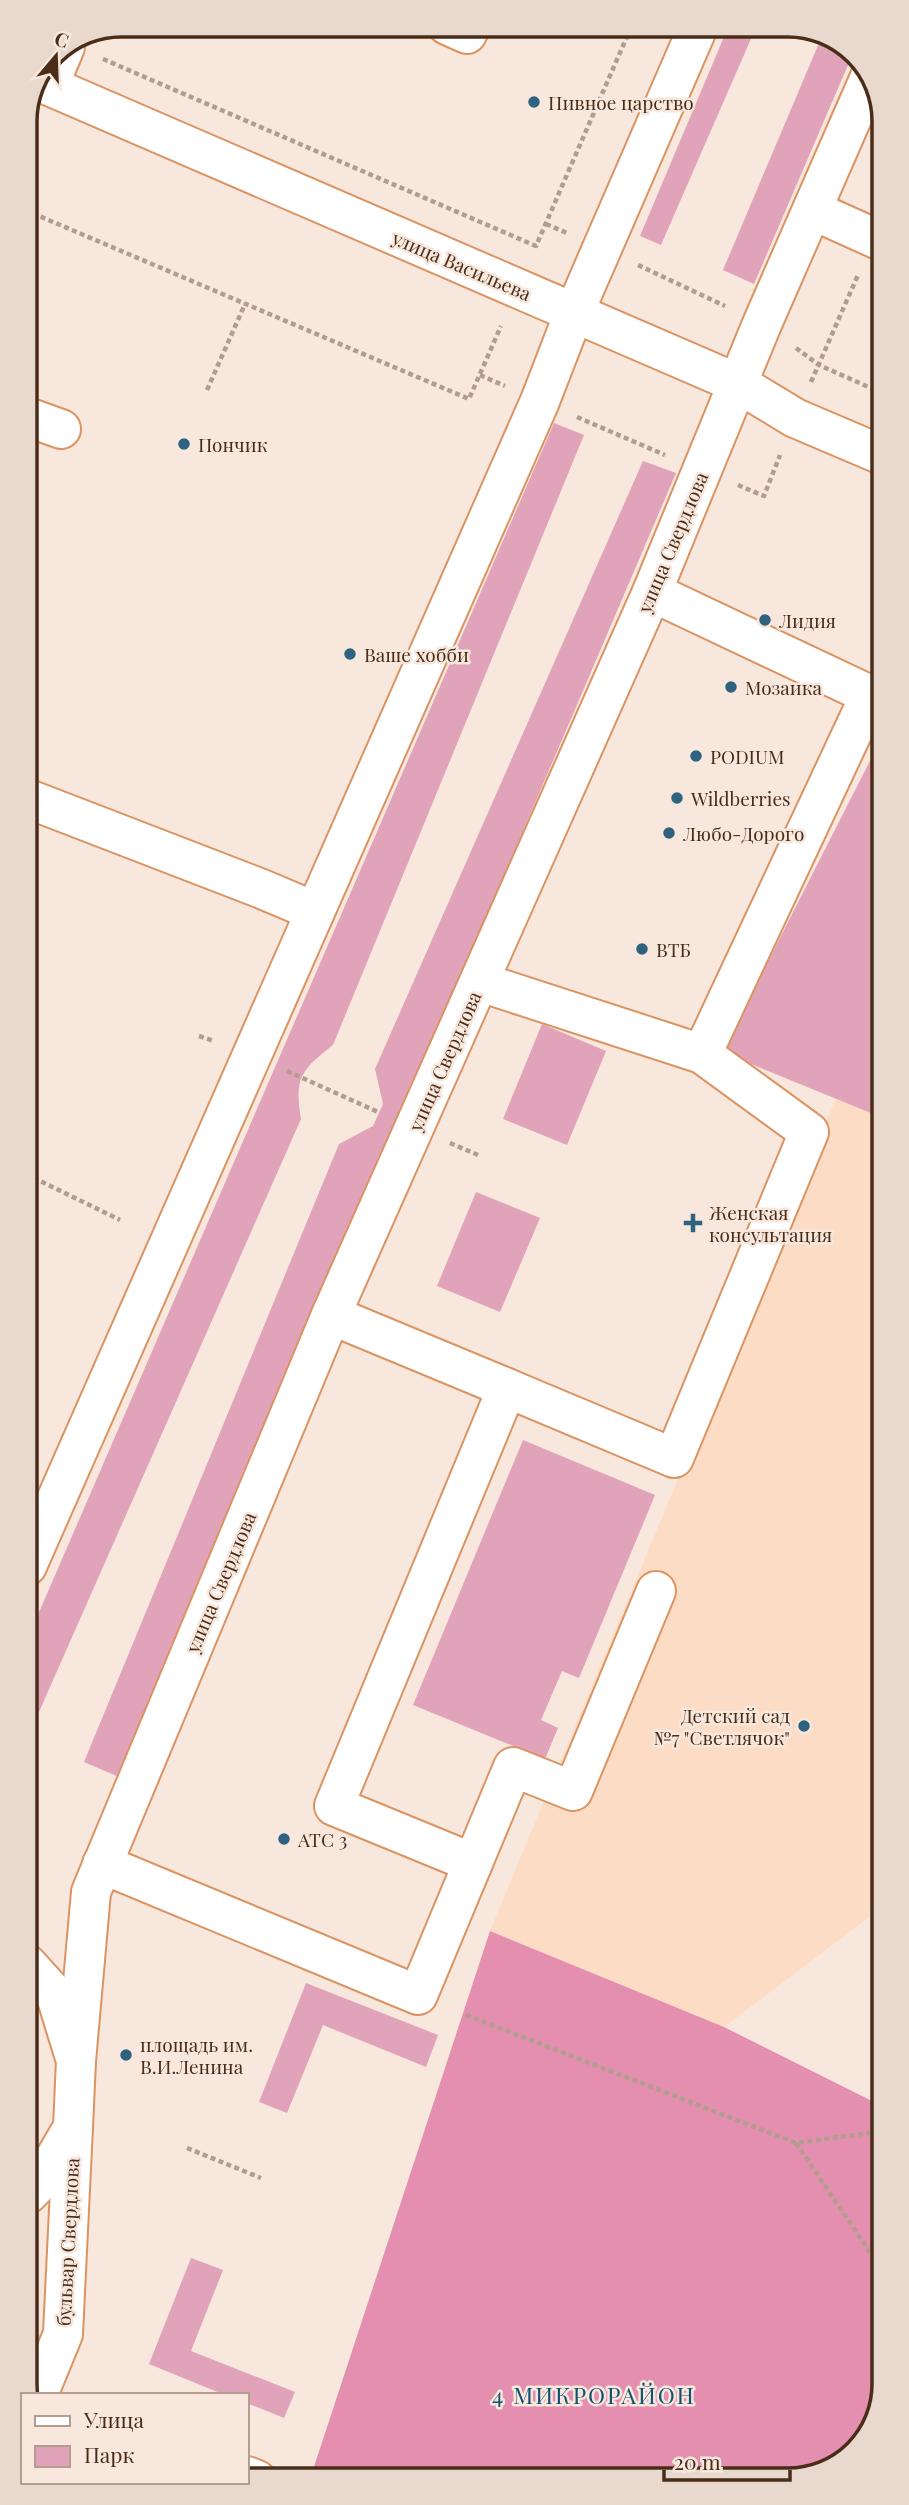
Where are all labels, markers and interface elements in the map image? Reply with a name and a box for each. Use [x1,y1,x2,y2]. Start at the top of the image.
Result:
north arrow [21,21,91,91]
text: С [51,25,72,53]
place label: Пивное царство [548,89,694,115]
marker: Пивное царство [526,94,542,110]
street label: улица Васильева [388,224,536,306]
place label: Пончик [198,431,268,457]
marker: Пончик [176,436,192,452]
street label: улица Свердлова [630,467,714,617]
place label: Лидия [778,607,836,633]
marker: Лидия [757,612,773,628]
place label: Ваше хобби [364,641,469,667]
marker: Ваше хобби [342,646,358,662]
place label: Мозаика [745,674,823,700]
marker: Мозаика [723,679,739,695]
place label: PODIUM [710,743,785,769]
marker: PODIUM [688,748,704,764]
place label: Wildberries [690,785,790,811]
marker: Wildberries [669,790,685,806]
place label: Любо-Дорого [682,820,804,846]
marker: Любо-Дорого [661,825,677,841]
place label: ВТБ [656,936,691,962]
marker: ВТБ [634,941,650,957]
street label: улица Свердлова [401,986,487,1136]
place label: Женская консультация [709,1199,832,1247]
marker: Женская консультация [683,1213,703,1233]
street label: улица Свердлова [178,1507,262,1657]
place label: Детский сад №7 "Светлячок" [654,1702,790,1750]
marker: Детский сад №7 "Светлячок" [796,1718,812,1734]
place label: АТС 3 [297,1826,347,1852]
marker: АТС 3 [276,1831,292,1847]
place label: площадь им. В.И.Ленина [140,2031,253,2079]
marker: площадь им. В.И.Ленина [118,2047,134,2063]
street label: бульвар Свердлова [50,2157,84,2327]
district label: 4 МИКРОРАЙОН [492,2379,696,2410]
legend [21,2393,248,2484]
text: Улица [83,2405,145,2433]
scale bar [664,2438,790,2482]
text: Парк [84,2440,134,2468]
text: 20 m [674,2447,721,2475]

